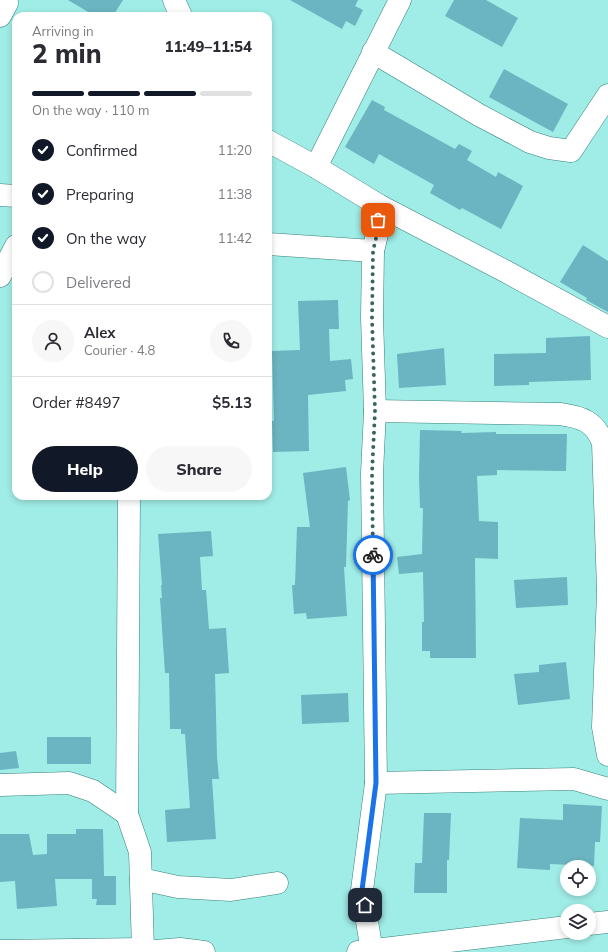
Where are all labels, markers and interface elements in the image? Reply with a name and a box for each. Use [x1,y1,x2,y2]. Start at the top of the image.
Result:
text: Arriving in [32,23,94,39]
text: 2 min [32,37,102,70]
text: 11:49–11:54 [165,37,252,56]
text: On the way · 110 m [32,102,149,118]
icon: check [32,139,54,161]
text: Confirmed [66,141,137,160]
text: 11:20 [218,142,252,158]
icon: check [32,183,54,205]
text: Preparing [66,185,134,204]
text: 11:38 [218,186,252,202]
pin [361,203,395,237]
icon: bag [367,209,389,231]
icon: check [32,227,54,249]
text: On the way [66,229,146,248]
text: 11:42 [218,230,252,246]
text: Delivered [66,273,131,292]
button: person [32,320,74,362]
button: phone [210,320,252,362]
text: Alex [84,323,116,342]
text: Courier · 4.8 [84,342,155,358]
text: Order #8497 [32,393,120,412]
text: $5.13 [212,393,252,412]
button: Help [32,446,138,492]
button: Share [146,446,252,492]
courier [353,535,393,575]
icon: bike [362,544,384,566]
map controls [560,860,596,940]
button: locate [560,860,596,896]
pin [348,888,382,922]
icon: home [354,894,376,916]
button: layers [560,904,596,940]

